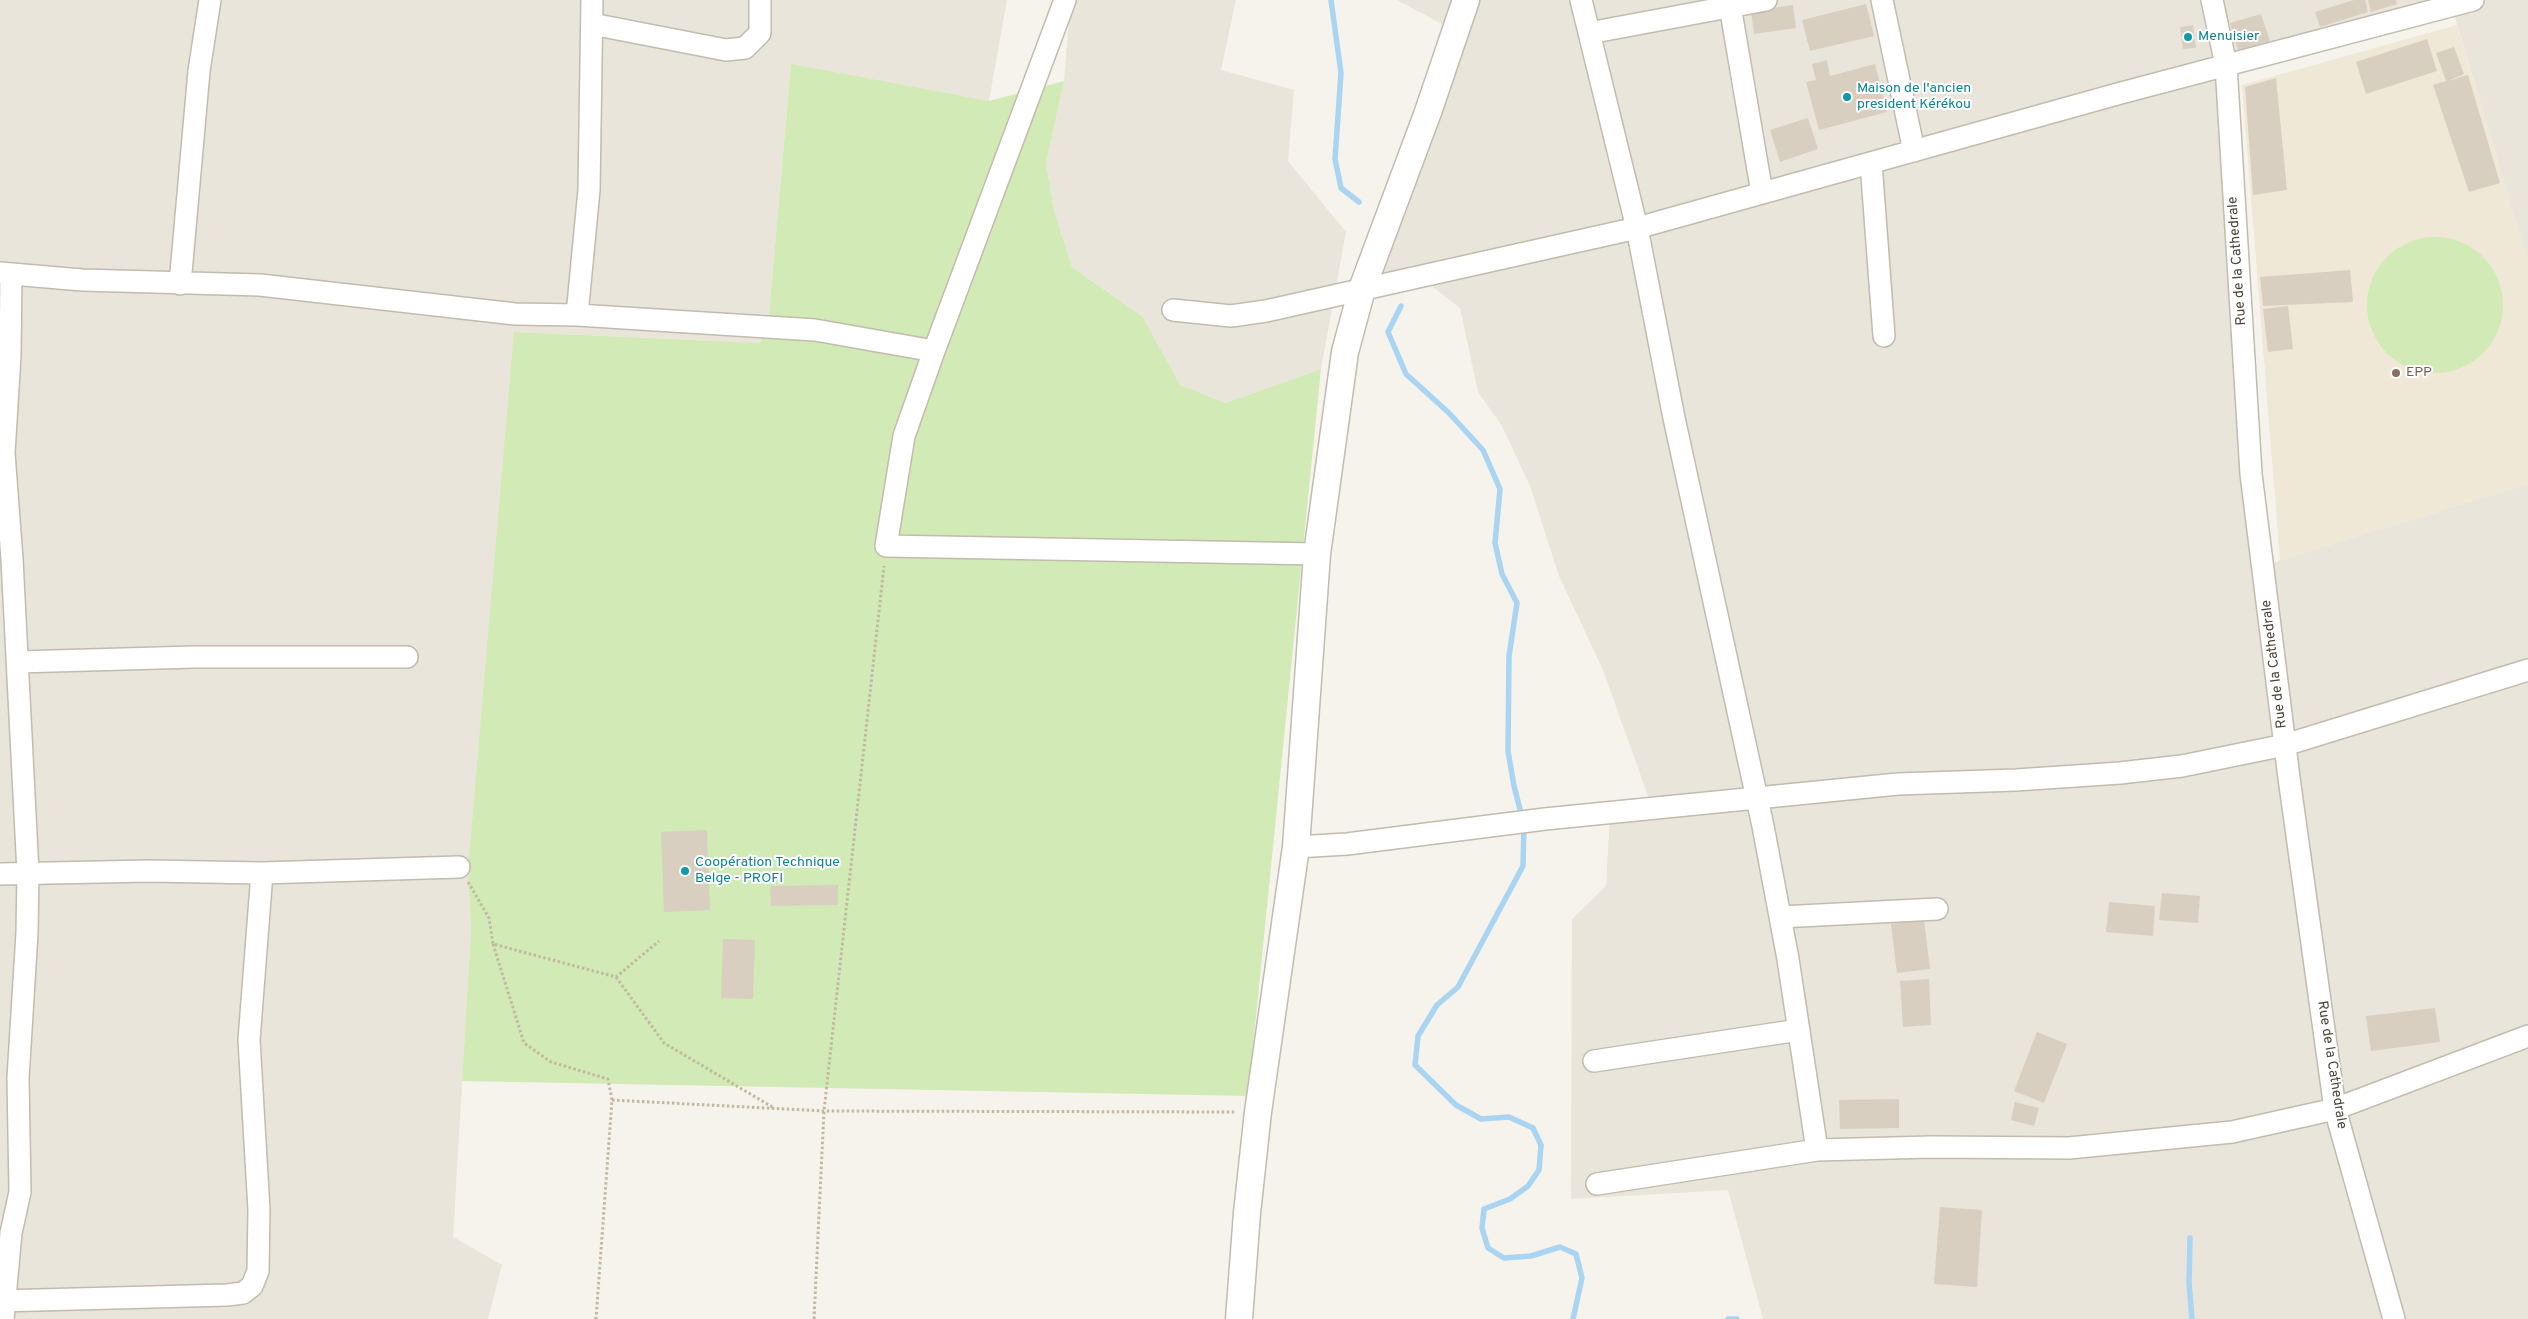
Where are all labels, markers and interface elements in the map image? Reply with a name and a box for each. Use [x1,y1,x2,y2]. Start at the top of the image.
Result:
place label: Menuisier [2198,29,2260,45]
marker: Menuisier [2182,31,2194,43]
place label: Maison de l'ancien president Kérékou [1857,81,1971,114]
marker: Maison de l'ancien president Kérékou [1841,91,1853,103]
street label: Rue de la Cathedrale [2225,196,2251,326]
place label: EPP [2406,365,2432,381]
marker: EPP [2390,367,2402,379]
street label: Rue de la Cathedrale [2259,599,2291,729]
place label: Coopération Technique Belge - PROFI [695,855,840,888]
marker: Coopération Technique Belge - PROFI [679,865,691,877]
street label: Rue de la Cathedrale [2313,1000,2349,1130]

